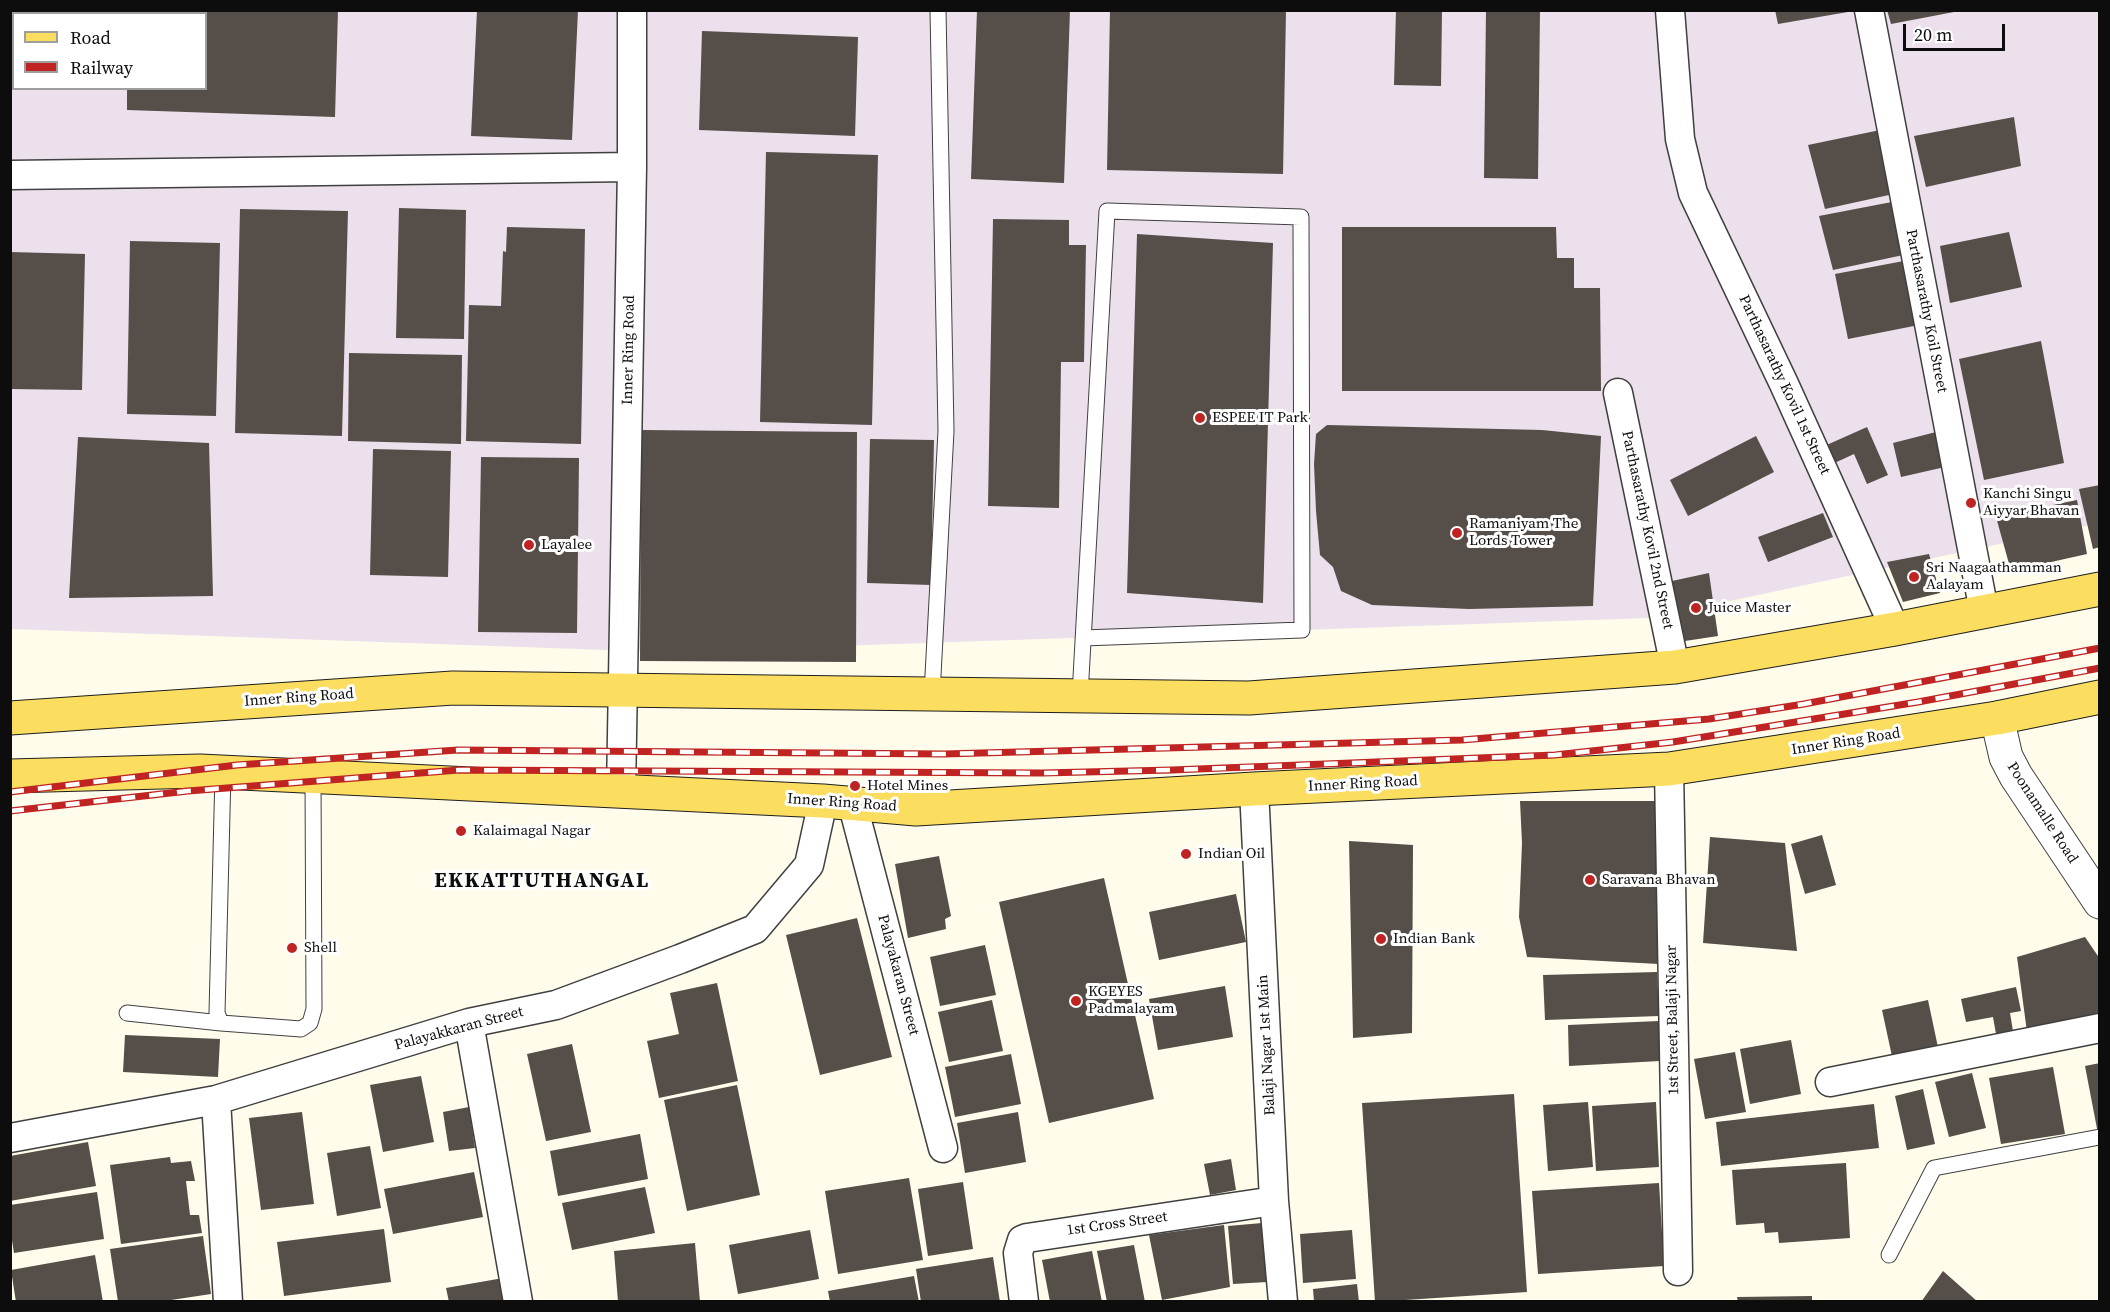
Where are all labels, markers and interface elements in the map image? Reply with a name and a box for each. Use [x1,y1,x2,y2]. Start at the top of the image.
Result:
legend [12,12,207,90]
scale bar [1906,12,2008,50]
text: 20 m [1914,22,1952,47]
text: Road [70,25,111,50]
text: Railway [70,55,133,80]
street label: Parthasarathy Koil Street [1901,228,1951,394]
street label: Parthasarathy Kovil 1st Street [1734,292,1834,478]
street label: Inner Ring Road [619,295,639,405]
place label: ESPEE IT Park [1212,409,1308,427]
marker: ESPEE IT Park [1193,411,1207,425]
street label: Parthasarathy Kovil 2nd Street [1617,429,1677,631]
place label: Kanchi Singu Aiyyar Bhavan [1983,485,2079,520]
marker: Kanchi Singu Aiyyar Bhavan [1964,496,1978,510]
place label: Ramaniyam The Lords Tower [1469,515,1578,550]
marker: Ramaniyam The Lords Tower [1450,526,1464,540]
place label: Layalee [541,536,592,554]
marker: Layalee [522,538,536,552]
place label: Sri Naagaathamman Aalayam [1926,559,2062,594]
marker: Sri Naagaathamman Aalayam [1907,570,1921,584]
place label: Juice Master [1708,599,1791,617]
marker: Juice Master [1689,601,1703,615]
street label: Inner Ring Road [244,685,354,711]
street label: Inner Ring Road [1790,725,1902,759]
street label: Poonamalle Road [2003,759,2081,867]
street label: Inner Ring Road [1308,772,1418,796]
place label: Hotel Mines [867,777,948,795]
marker: Hotel Mines [848,779,862,793]
street label: Inner Ring Road [787,790,897,816]
place label: Kalaimagal Nagar [473,822,591,840]
marker: Kalaimagal Nagar [454,824,468,838]
place label: Indian Oil [1198,845,1265,863]
marker: Indian Oil [1179,847,1193,861]
district label: EKKATTUTHANGAL [434,869,650,895]
place label: Saravana Bhavan [1602,871,1715,889]
marker: Saravana Bhavan [1583,873,1597,887]
street label: Palayakaran Street [873,913,923,1037]
place label: Indian Bank [1393,930,1475,948]
marker: Indian Bank [1374,932,1388,946]
place label: Shell [304,939,337,957]
marker: Shell [285,941,299,955]
street label: 1st Street, Balaji Nagar [1663,945,1683,1095]
street label: Balaji Nagar 1st Main [1254,974,1280,1116]
place label: KGEYES Padmalayam [1088,983,1174,1018]
marker: KGEYES Padmalayam [1069,994,1083,1008]
street label: Palayakkaran Street [393,1003,525,1055]
street label: 1st Cross Street [1065,1208,1169,1240]

